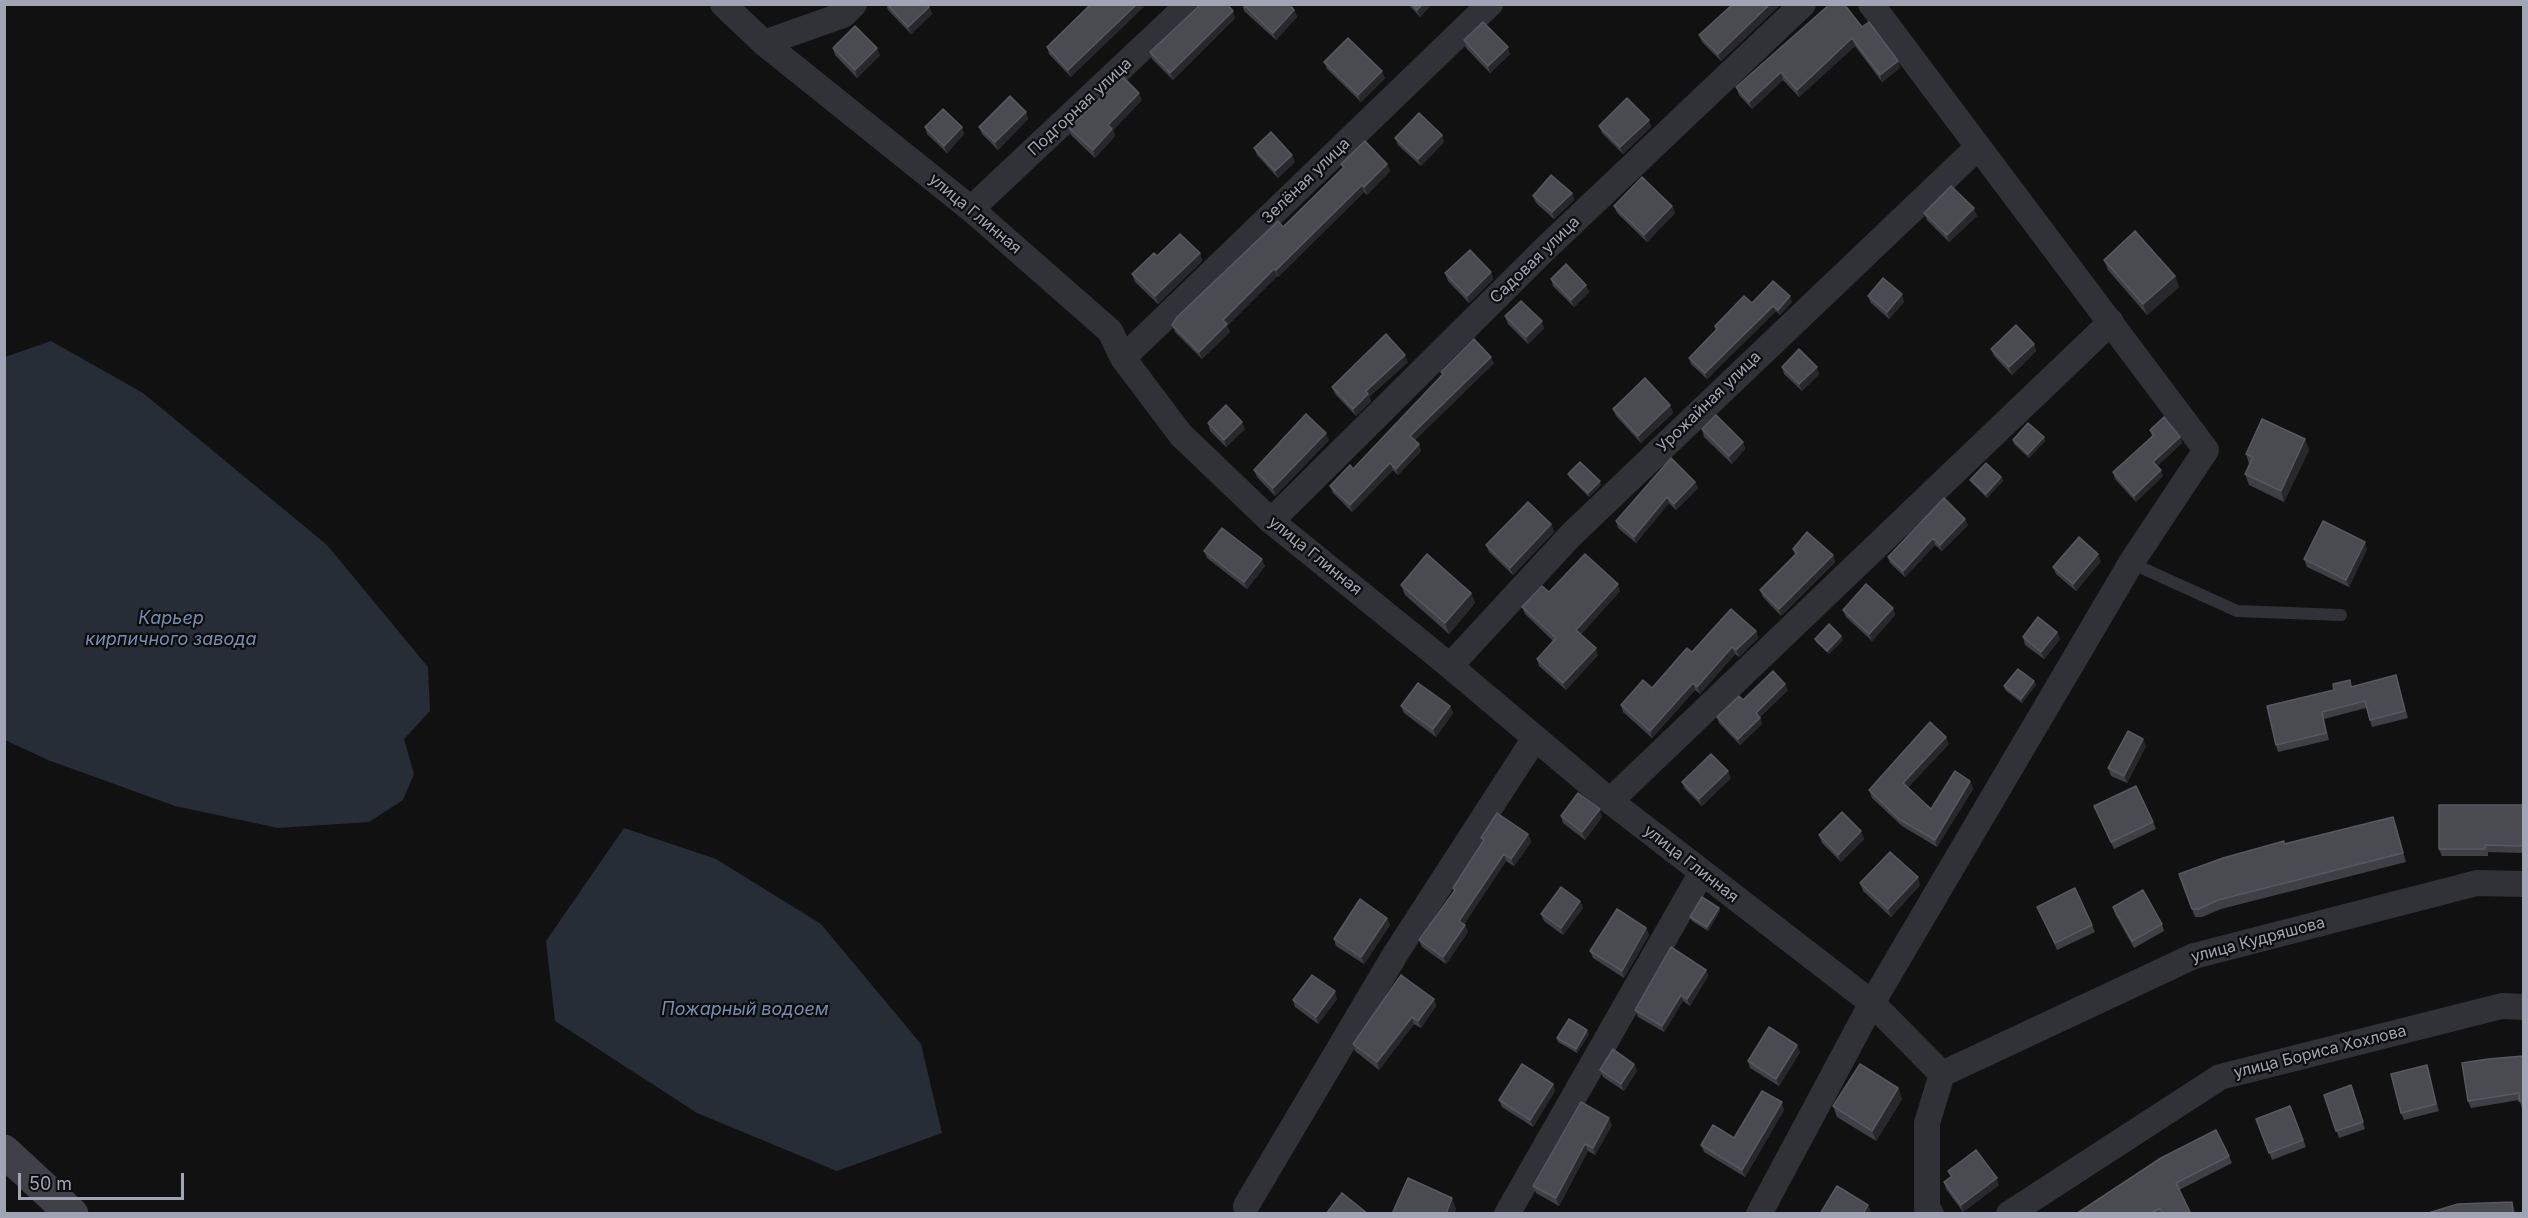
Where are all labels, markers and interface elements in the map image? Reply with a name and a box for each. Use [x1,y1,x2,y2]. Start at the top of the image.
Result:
street label: Подгорная улица [1024,54,1136,160]
street label: Зелёная улица [1258,134,1354,228]
street label: улица Глинная [925,170,1025,258]
street label: Садовая улица [1486,212,1584,308]
street label: Урожайная улица [1653,347,1765,457]
street label: улица Глинная [1264,512,1366,600]
water label: Карьер кирпичного завода [85,608,257,650]
street label: улица Глинная [1640,821,1742,907]
street label: улица Кудряшова [2189,913,2327,967]
water label: Пожарный водоем [661,999,829,1021]
street label: улица Бориса Хохлова [2232,1021,2408,1083]
scale bar [21,1161,188,1199]
text: 50 m [29,1173,72,1194]

